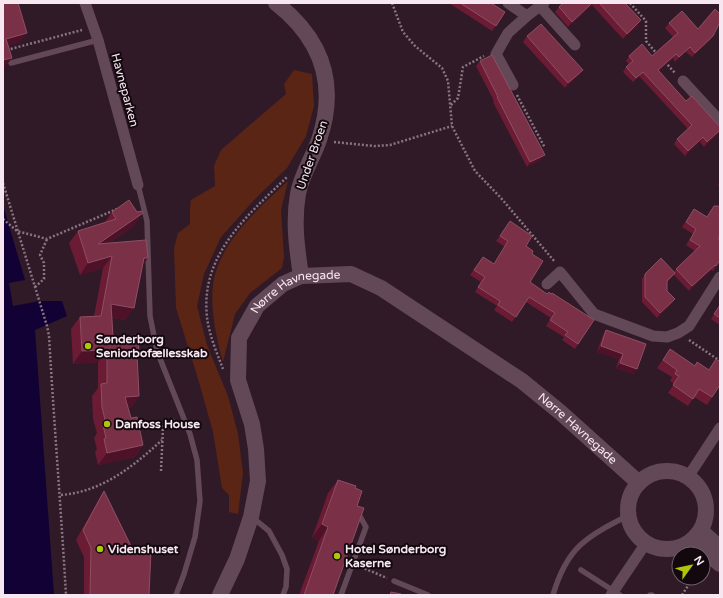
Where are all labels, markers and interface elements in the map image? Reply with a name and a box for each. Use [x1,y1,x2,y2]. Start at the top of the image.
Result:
street label: Havneparken [108,52,142,128]
street label: Under Broen [294,119,330,191]
street label: Nørre Havnegade [247,267,341,316]
place label: Sønderborg Seniorbofællesskab [96,332,208,360]
marker: Sønderborg Seniorbofællesskab [83,341,93,351]
street label: Nørre Havnegade [535,390,620,467]
place label: Danfoss House [115,417,200,431]
marker: Danfoss House [102,419,112,429]
place label: Videnshuset [108,542,179,556]
place label: Hotel Sønderborg Kaserne [345,542,446,570]
marker: Videnshuset [95,544,105,554]
north arrow [671,546,711,586]
marker: Hotel Sønderborg Kaserne [332,551,342,561]
text: N [691,554,707,568]

